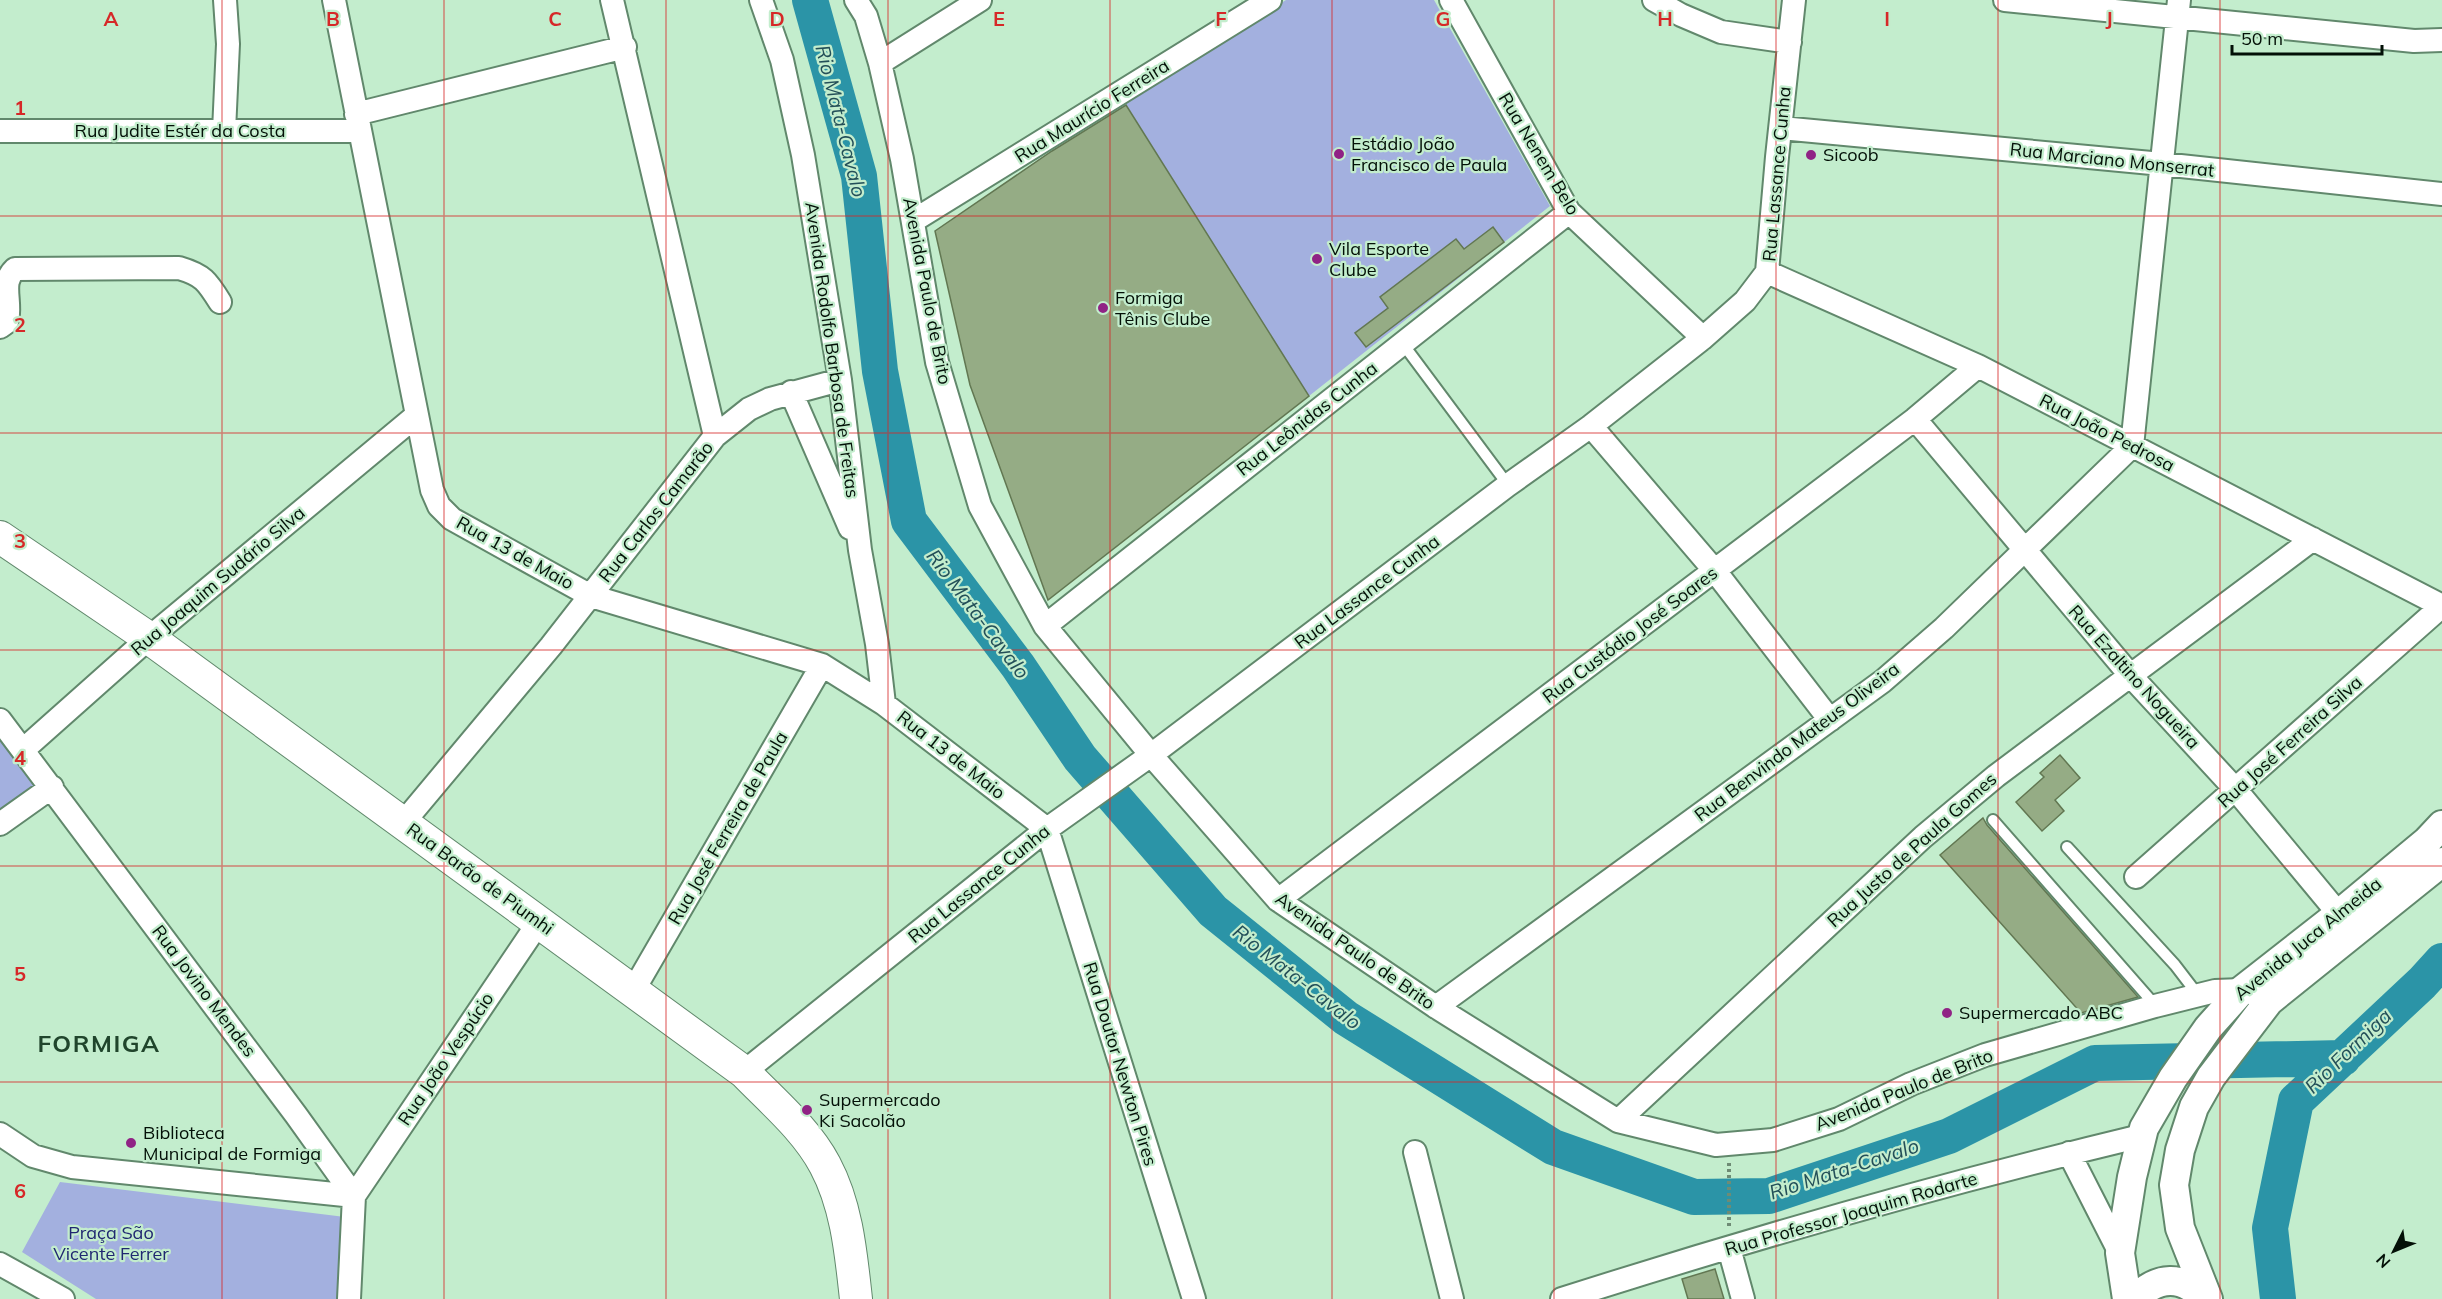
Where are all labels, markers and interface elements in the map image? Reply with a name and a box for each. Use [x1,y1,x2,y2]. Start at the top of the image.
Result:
text: A [104,6,119,31]
text: B [326,6,340,31]
text: C [548,6,562,31]
text: D [769,6,785,31]
text: E [993,6,1005,31]
text: F [1215,6,1227,31]
text: G [1436,6,1450,31]
text: H [1657,6,1673,31]
text: I [1884,6,1890,31]
text: J [2105,6,2113,31]
scale bar [2232,18,2382,56]
text: 50 m [2241,27,2283,50]
water label: Rio Mata-Cavalo [811,42,872,199]
street label: Rua Maurício Ferreira [1010,54,1173,167]
street label: Rua Lassance Cunha [1757,85,1796,263]
street label: Rua Nenem Belo [1494,88,1585,219]
text: 1 [14,95,26,120]
street label: Rua Judite Estér da Costa [74,119,286,142]
place label: Estádio João Francisco de Paula [1351,132,1507,176]
street label: Rua Marciano Monserrat [2009,137,2215,182]
place label: Sicoob [1823,143,1879,166]
marker: Estádio João Francisco de Paula [1332,147,1346,161]
marker: Sicoob [1804,148,1818,162]
street label: Avenida Paulo de Brito [898,196,957,386]
street label: Avenida Rodolfo Barbosa de Freitas [800,200,865,499]
place label: Vila Esporte Clube [1329,237,1429,281]
marker: Vila Esporte Clube [1310,252,1324,266]
place label: Formiga Tênis Clube [1115,286,1210,330]
marker: Formiga Tênis Clube [1096,301,1110,315]
text: 2 [14,312,26,337]
street label: Rua Leônidas Cunha [1232,356,1382,481]
street label: Rua João Pedrosa [2036,389,2179,477]
street label: Rua Carlos Camarão [593,436,718,587]
street label: Rua Joaquim Sudário Silva [126,501,309,660]
street label: Rua 13 de Maio [452,511,578,594]
text: 3 [14,528,26,553]
street label: Rua Lassance Cunha [1290,530,1444,654]
water label: Rio Mata-Cavalo [922,544,1035,683]
street label: Rua Custódio José Soares [1538,561,1722,708]
street label: Rua Ezaltino Nogueira [2064,600,2205,753]
street label: Rua Benvindo Mateus Oliveira [1690,657,1904,826]
street label: Rua José Ferreira Silva [2213,671,2367,813]
street label: Rua 13 de Maio [893,705,1010,804]
street label: Rua José Ferreira de Paula [663,727,792,928]
text: 4 [14,745,26,770]
street label: Rua Justo de Paula Gomes [1822,767,2001,932]
street label: Rua Barão de Piumhi [402,818,558,940]
street label: Rua Lassance Cunha [903,819,1054,948]
street label: Avenida Juca Almeida [2229,872,2386,1005]
street label: Avenida Paulo de Brito [1271,887,1440,1014]
water label: Rio Mata-Cavalo [1228,919,1366,1034]
street label: Rua Jovino Mendes [147,920,261,1061]
street label: Rua Doutor Newton Pires [1078,959,1162,1169]
text: 5 [14,961,26,986]
street label: Rua João Vespúcio [393,988,499,1129]
place label: Supermercado ABC [1959,1001,2123,1024]
water label: Rio Formiga [2299,1003,2396,1098]
marker: Supermercado ABC [1940,1006,1954,1020]
district label: FORMIGA [37,1028,161,1058]
street label: Avenida Paulo de Brito [1812,1043,1996,1136]
place label: Supermercado Ki Sacolão [819,1088,940,1132]
marker: Supermercado Ki Sacolão [800,1103,814,1117]
place label: Biblioteca Municipal de Formiga [143,1121,321,1165]
water label: Rio Mata-Cavalo [1766,1133,1922,1204]
marker: Biblioteca Municipal de Formiga [124,1136,138,1150]
street label: Rua Professor Joaquim Rodarte [1722,1166,1980,1261]
text: 6 [14,1178,26,1203]
park label: Praça São Vicente Ferrer [53,1221,169,1265]
north arrow [2364,1221,2424,1281]
text: N [2372,1250,2394,1272]

